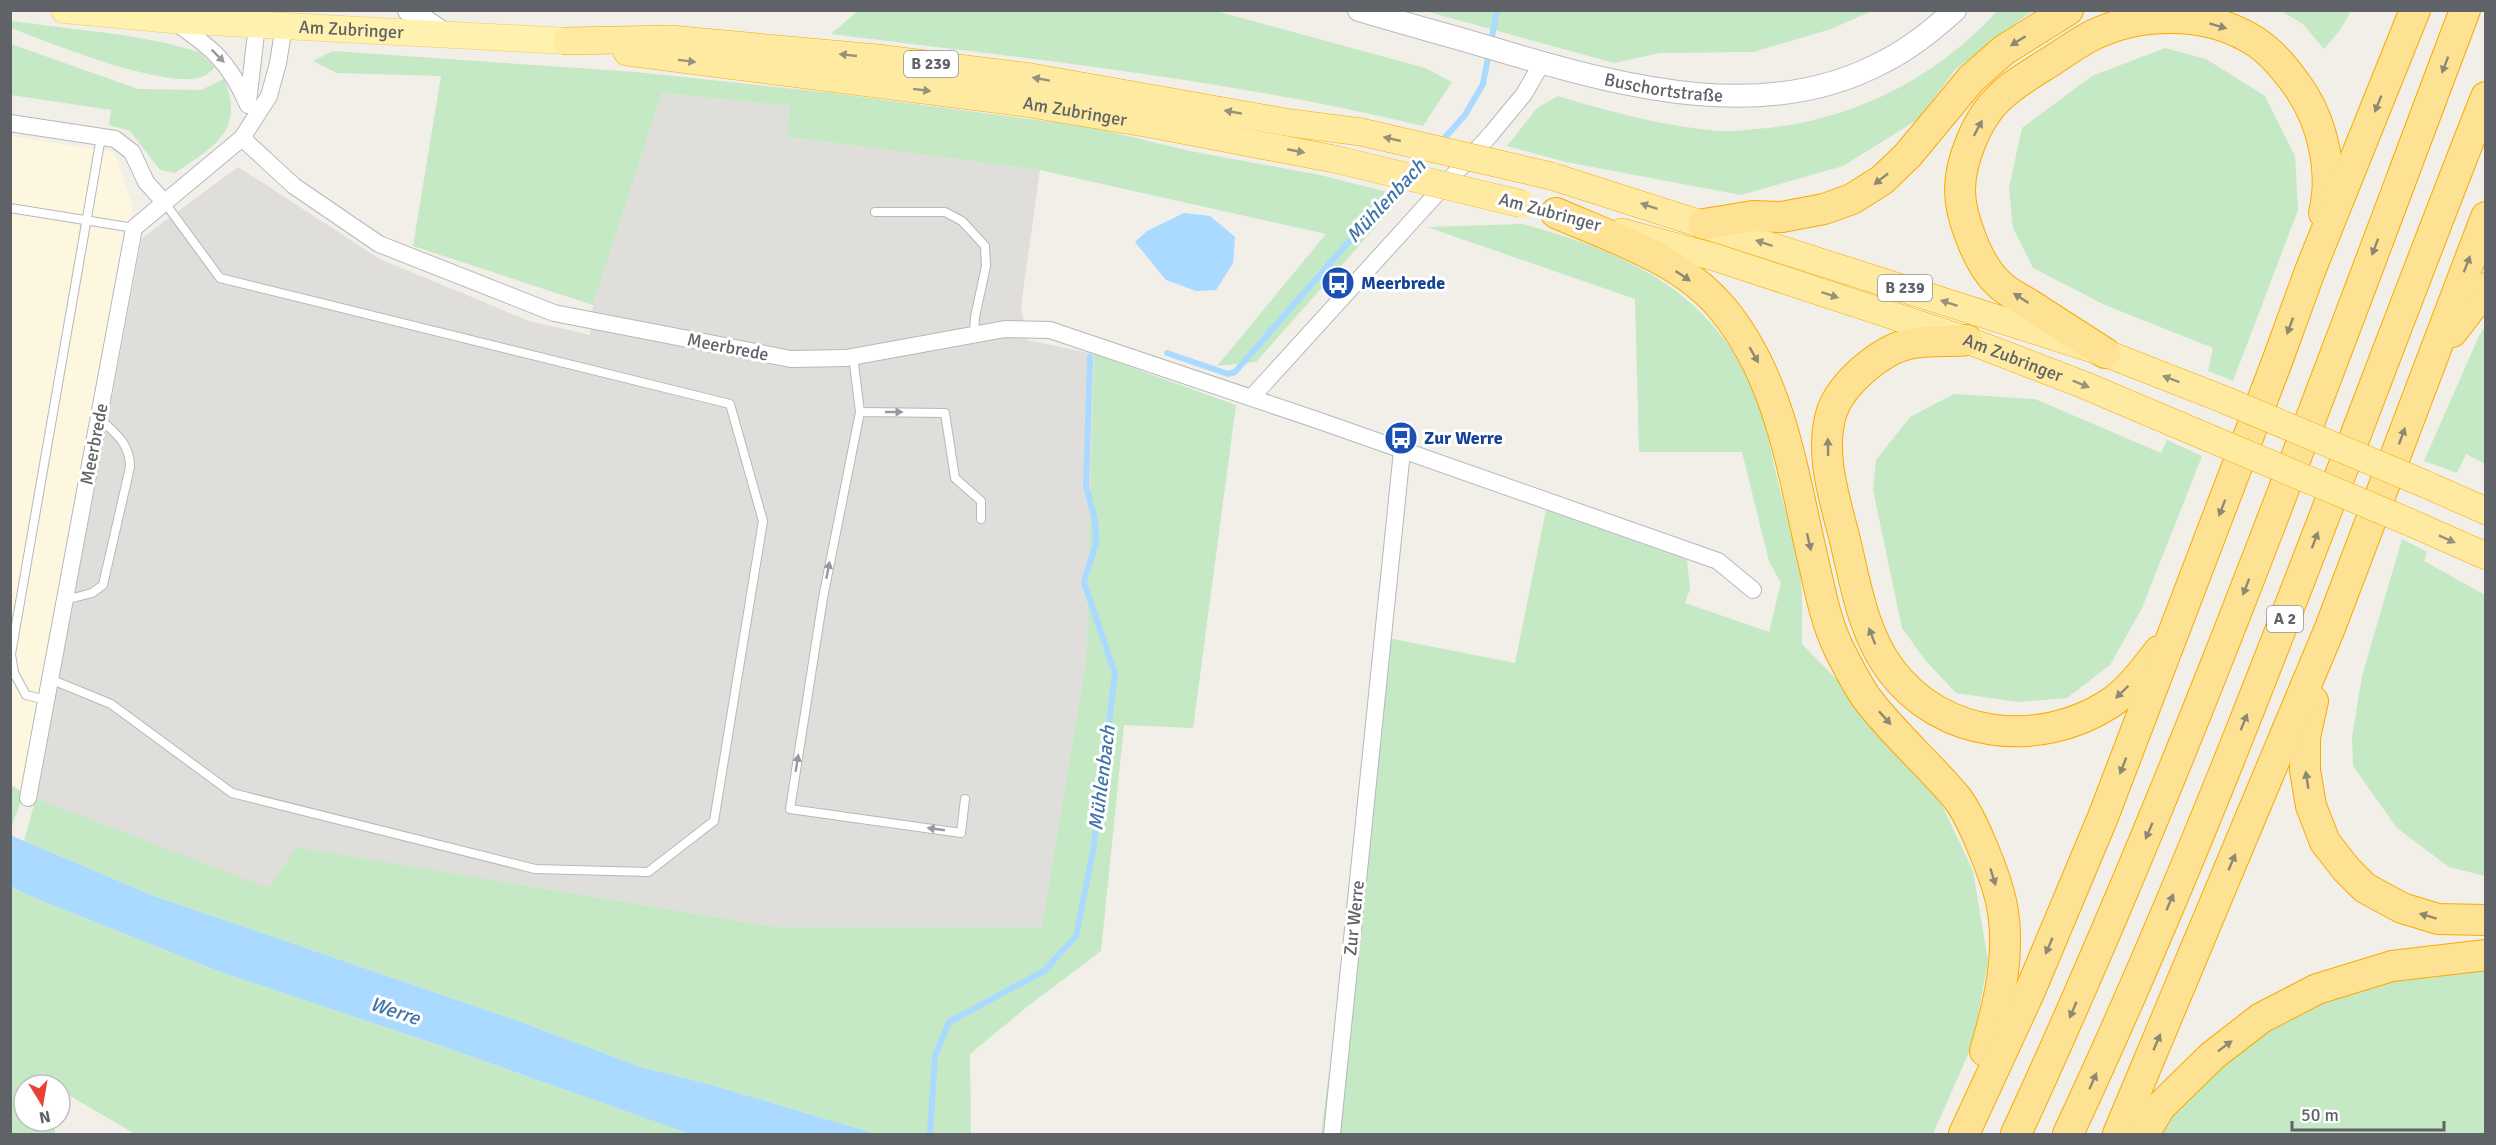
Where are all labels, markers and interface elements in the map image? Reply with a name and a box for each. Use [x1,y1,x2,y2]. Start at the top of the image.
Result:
street label: Am Zubringer [298,16,405,43]
one-way arrow [2209,22,2227,31]
one-way arrow [2010,36,2026,47]
one-way arrow [211,48,225,63]
one-way arrow [838,50,857,60]
road number: B 239 [904,51,958,77]
one-way arrow [678,56,697,65]
one-way arrow [2439,56,2449,74]
street label: Buschortstraße [1602,68,1724,107]
one-way arrow [1032,74,1051,83]
one-way arrow [913,86,932,95]
street label: Am Zubringer [1021,92,1129,131]
one-way arrow [2373,95,2383,113]
one-way arrow [1224,108,1243,117]
one-way arrow [1973,119,1983,136]
one-way arrow [1383,134,1401,144]
one-way arrow [1286,147,1305,156]
water label: Mühlenbach [1341,153,1432,248]
one-way arrow [1874,172,1889,184]
street label: Am Zubringer [1496,188,1604,236]
one-way arrow [1640,201,1658,210]
one-way arrow [1755,238,1773,247]
one-way arrow [2369,238,2379,256]
one-way arrow [2462,255,2472,273]
bus stop icon: Meerbrede [1320,265,1356,301]
one-way arrow [1675,270,1692,281]
place label: Meerbrede [1361,272,1445,294]
road number: B 239 [1878,275,1932,301]
one-way arrow [1821,291,1839,300]
one-way arrow [2012,293,2029,304]
one-way arrow [1940,298,1958,307]
one-way arrow [2285,317,2295,335]
street label: Meerbrede [685,328,771,366]
street label: Am Zubringer [1960,329,2066,387]
one-way arrow [1749,347,1759,364]
one-way arrow [2161,374,2179,384]
one-way arrow [2072,379,2090,389]
street label: Meerbrede [75,401,113,487]
one-way arrow [884,407,903,417]
bus stop icon: Zur Werre [1383,420,1419,456]
place label: Zur Werre [1424,427,1503,449]
one-way arrow [2397,427,2407,445]
one-way arrow [1823,437,1833,456]
one-way arrow [2216,499,2226,517]
one-way arrow [2311,531,2321,549]
one-way arrow [1804,532,1814,551]
one-way arrow [2439,534,2457,544]
one-way arrow [824,560,833,579]
one-way arrow [2241,578,2251,596]
road number: A 2 [2267,606,2303,632]
one-way arrow [1867,627,1876,645]
one-way arrow [2115,685,2129,699]
one-way arrow [1878,710,1891,725]
one-way arrow [2239,712,2249,730]
water label: Mühlenbach [1083,723,1121,832]
one-way arrow [792,753,801,772]
one-way arrow [2118,757,2128,775]
one-way arrow [2302,770,2311,789]
one-way arrow [2144,822,2153,840]
one-way arrow [927,825,946,834]
one-way arrow [2228,853,2237,871]
one-way arrow [1989,868,1998,886]
street label: Zur Werre [1339,879,1369,957]
one-way arrow [2165,893,2175,911]
one-way arrow [2418,911,2436,920]
one-way arrow [2044,937,2053,954]
water label: Werre [367,991,424,1031]
one-way arrow [2068,1002,2078,1020]
one-way arrow [2152,1032,2162,1050]
one-way arrow [2218,1040,2233,1052]
one-way arrow [2088,1072,2098,1090]
north arrow [12,1073,72,1133]
scale bar [2292,1094,2444,1132]
text: 50 m [2301,1104,2339,1126]
text: N [37,1106,52,1128]

